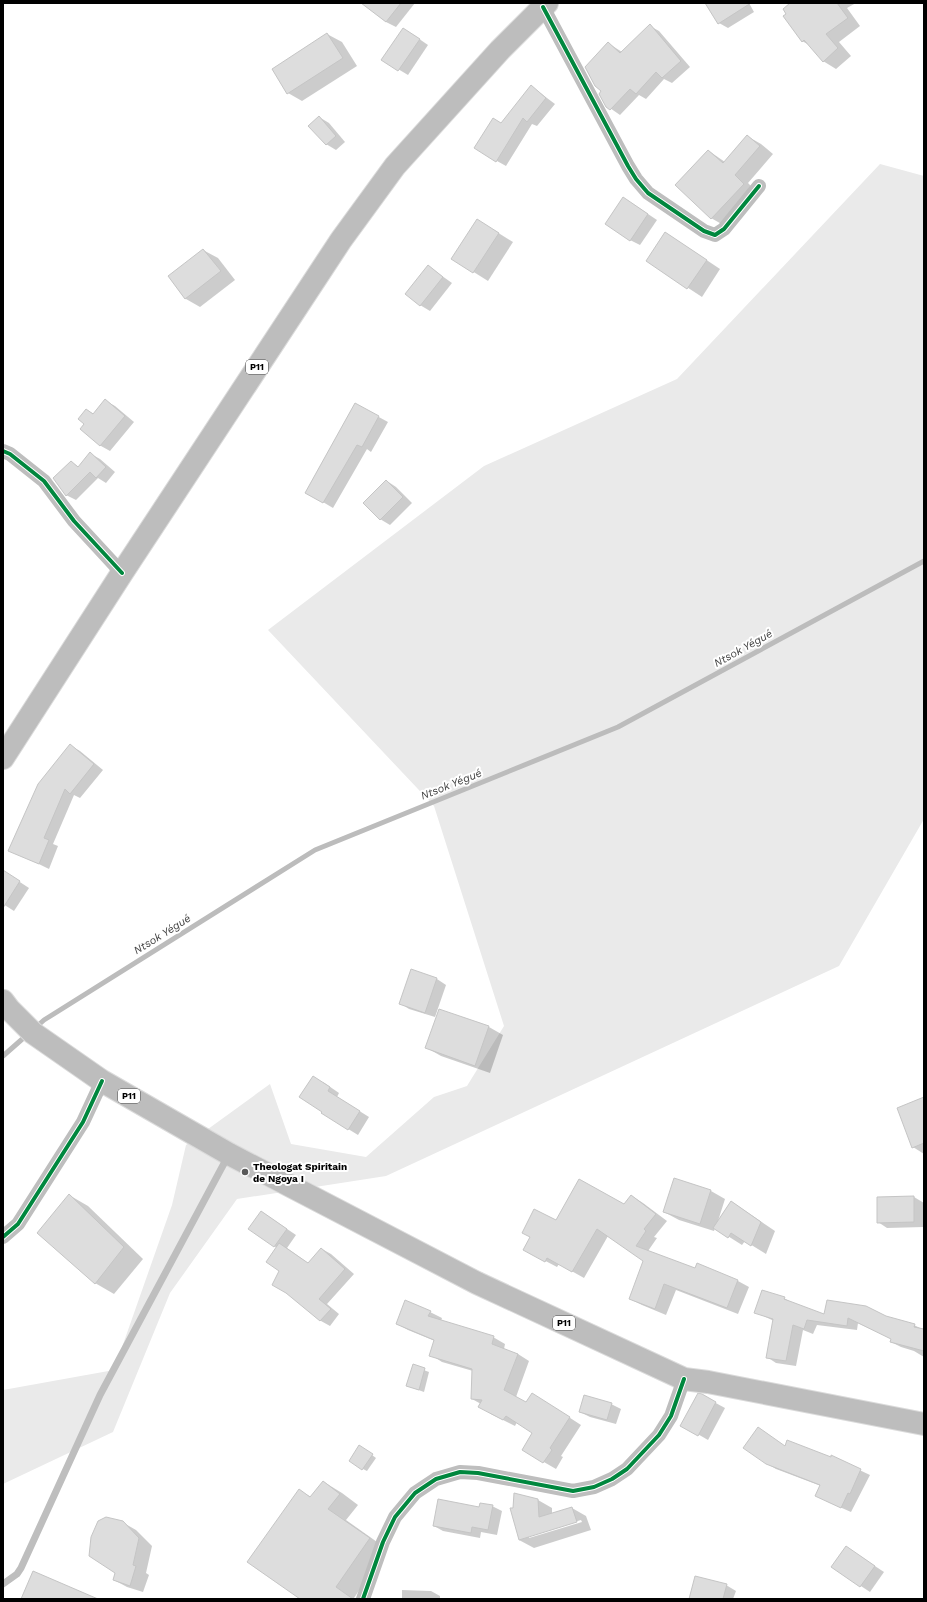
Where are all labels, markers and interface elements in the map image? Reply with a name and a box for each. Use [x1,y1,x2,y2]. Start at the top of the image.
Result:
road number: P11 [246,360,268,374]
water label: Ntsok Yégué [712,627,775,670]
water label: Ntsok Yégué [419,766,484,803]
water label: Ntsok Yégué [131,912,193,957]
road number: P11 [118,1089,140,1103]
place label: Theologat Spiritain de Ngoya I [253,1161,347,1184]
marker: Theologat Spiritain de Ngoya I [240,1167,250,1177]
road number: P11 [553,1316,575,1330]

